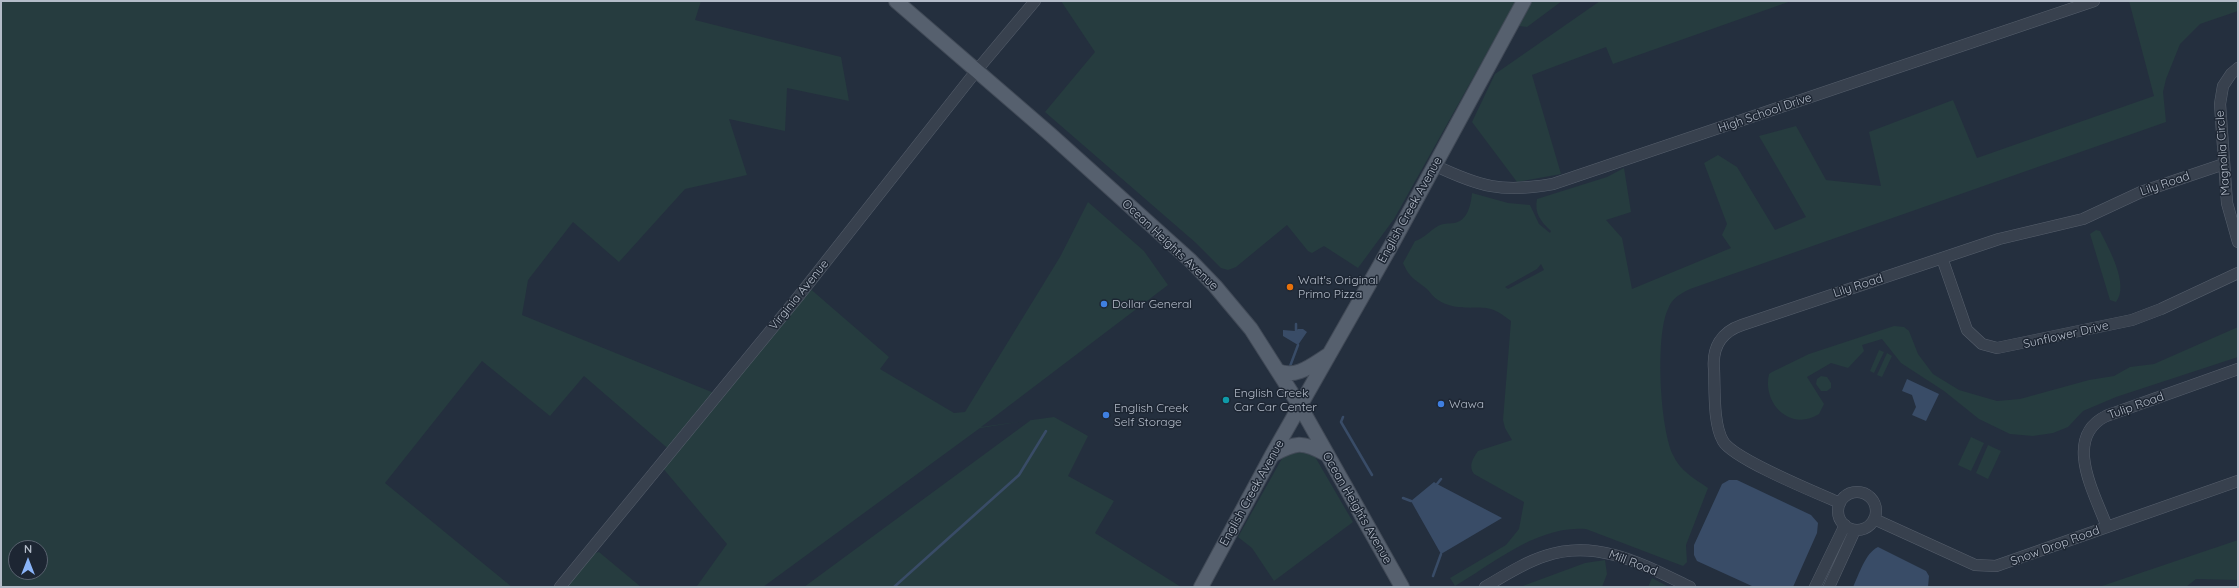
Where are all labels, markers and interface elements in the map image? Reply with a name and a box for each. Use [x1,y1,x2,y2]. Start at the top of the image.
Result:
street label: High School Drive [1716,90,1814,136]
street label: Magnolia Circle [2213,110,2233,196]
street label: English Creek Avenue [1375,155,1445,265]
street label: Lily Road [2138,169,2192,199]
street label: Ocean Heights Avenue [1119,197,1221,293]
street label: Virginia Avenue [766,257,832,333]
street label: Lily Road [1831,271,1885,301]
place label: Walt's Original Primo Pizza [1298,273,1378,301]
marker: Walt's Original Primo Pizza [1285,282,1295,292]
place label: Dollar General [1112,297,1192,311]
marker: Dollar General [1099,299,1109,309]
street label: Sunflower Drive [2022,318,2110,352]
place label: English Creek Car Car Center [1234,386,1317,414]
street label: Tulip Road [2106,389,2166,423]
marker: English Creek Car Car Center [1221,395,1231,405]
place label: Wawa [1449,397,1484,411]
marker: Wawa [1436,399,1446,409]
place label: English Creek Self Storage [1114,401,1188,429]
marker: English Creek Self Storage [1101,410,1111,420]
street label: English Creek Avenue [1217,438,1287,548]
street label: Ocean Heights Avenue [1319,450,1395,566]
street label: Snow Drop Road [2008,523,2102,569]
north arrow [8,540,48,580]
text: N [24,542,32,556]
street label: Mill Road [1607,547,1659,579]

